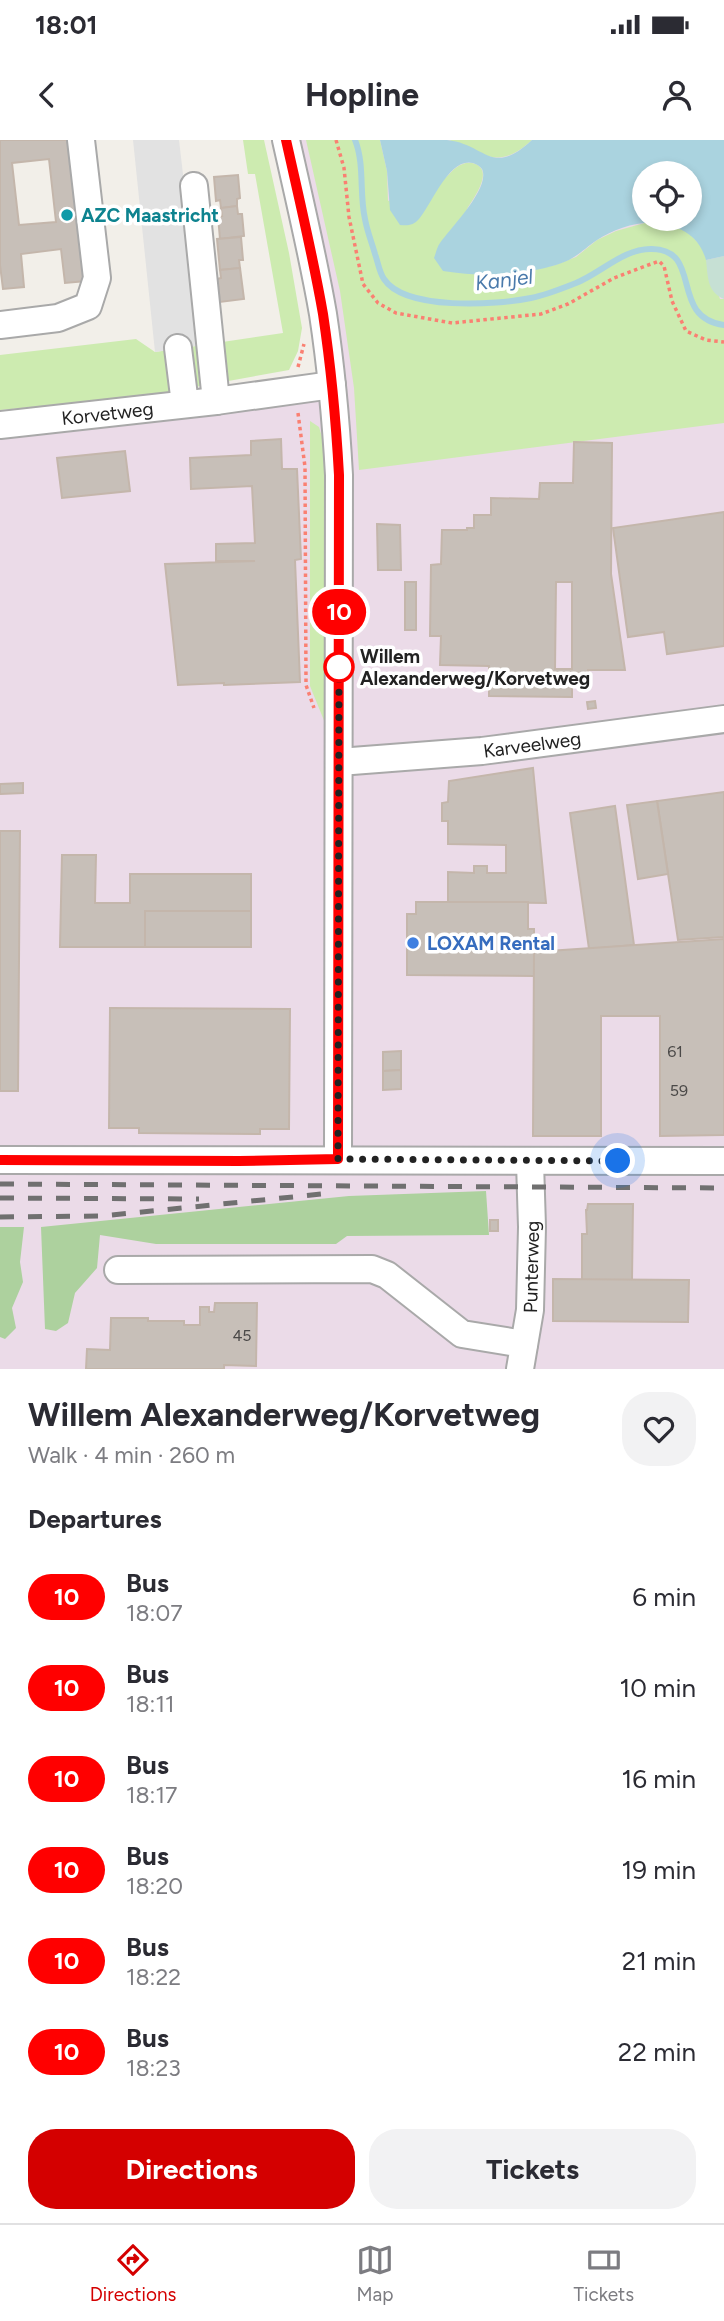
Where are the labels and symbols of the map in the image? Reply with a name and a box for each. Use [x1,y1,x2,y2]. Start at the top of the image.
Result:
place label: AZC Maastricht [81,204,219,227]
marker: AZC Maastricht [59,207,75,223]
water label: Kanjel [474,264,535,295]
street label: Korvetweg [60,397,155,430]
line badge: 10 [308,589,370,635]
place label: Willem Alexanderweg/Korvetweg [360,645,590,690]
marker: Willem Alexanderweg/Korvetweg [324,652,354,682]
street label: Karveelweg [482,727,582,763]
place label: LOXAM Rental [427,932,555,955]
marker: LOXAM Rental [405,935,421,951]
house number: 61 [667,1042,683,1061]
house number: 59 [670,1081,688,1100]
your location [600,1143,635,1178]
street label: Punterweg [519,1220,544,1313]
house number: 45 [232,1326,252,1345]

